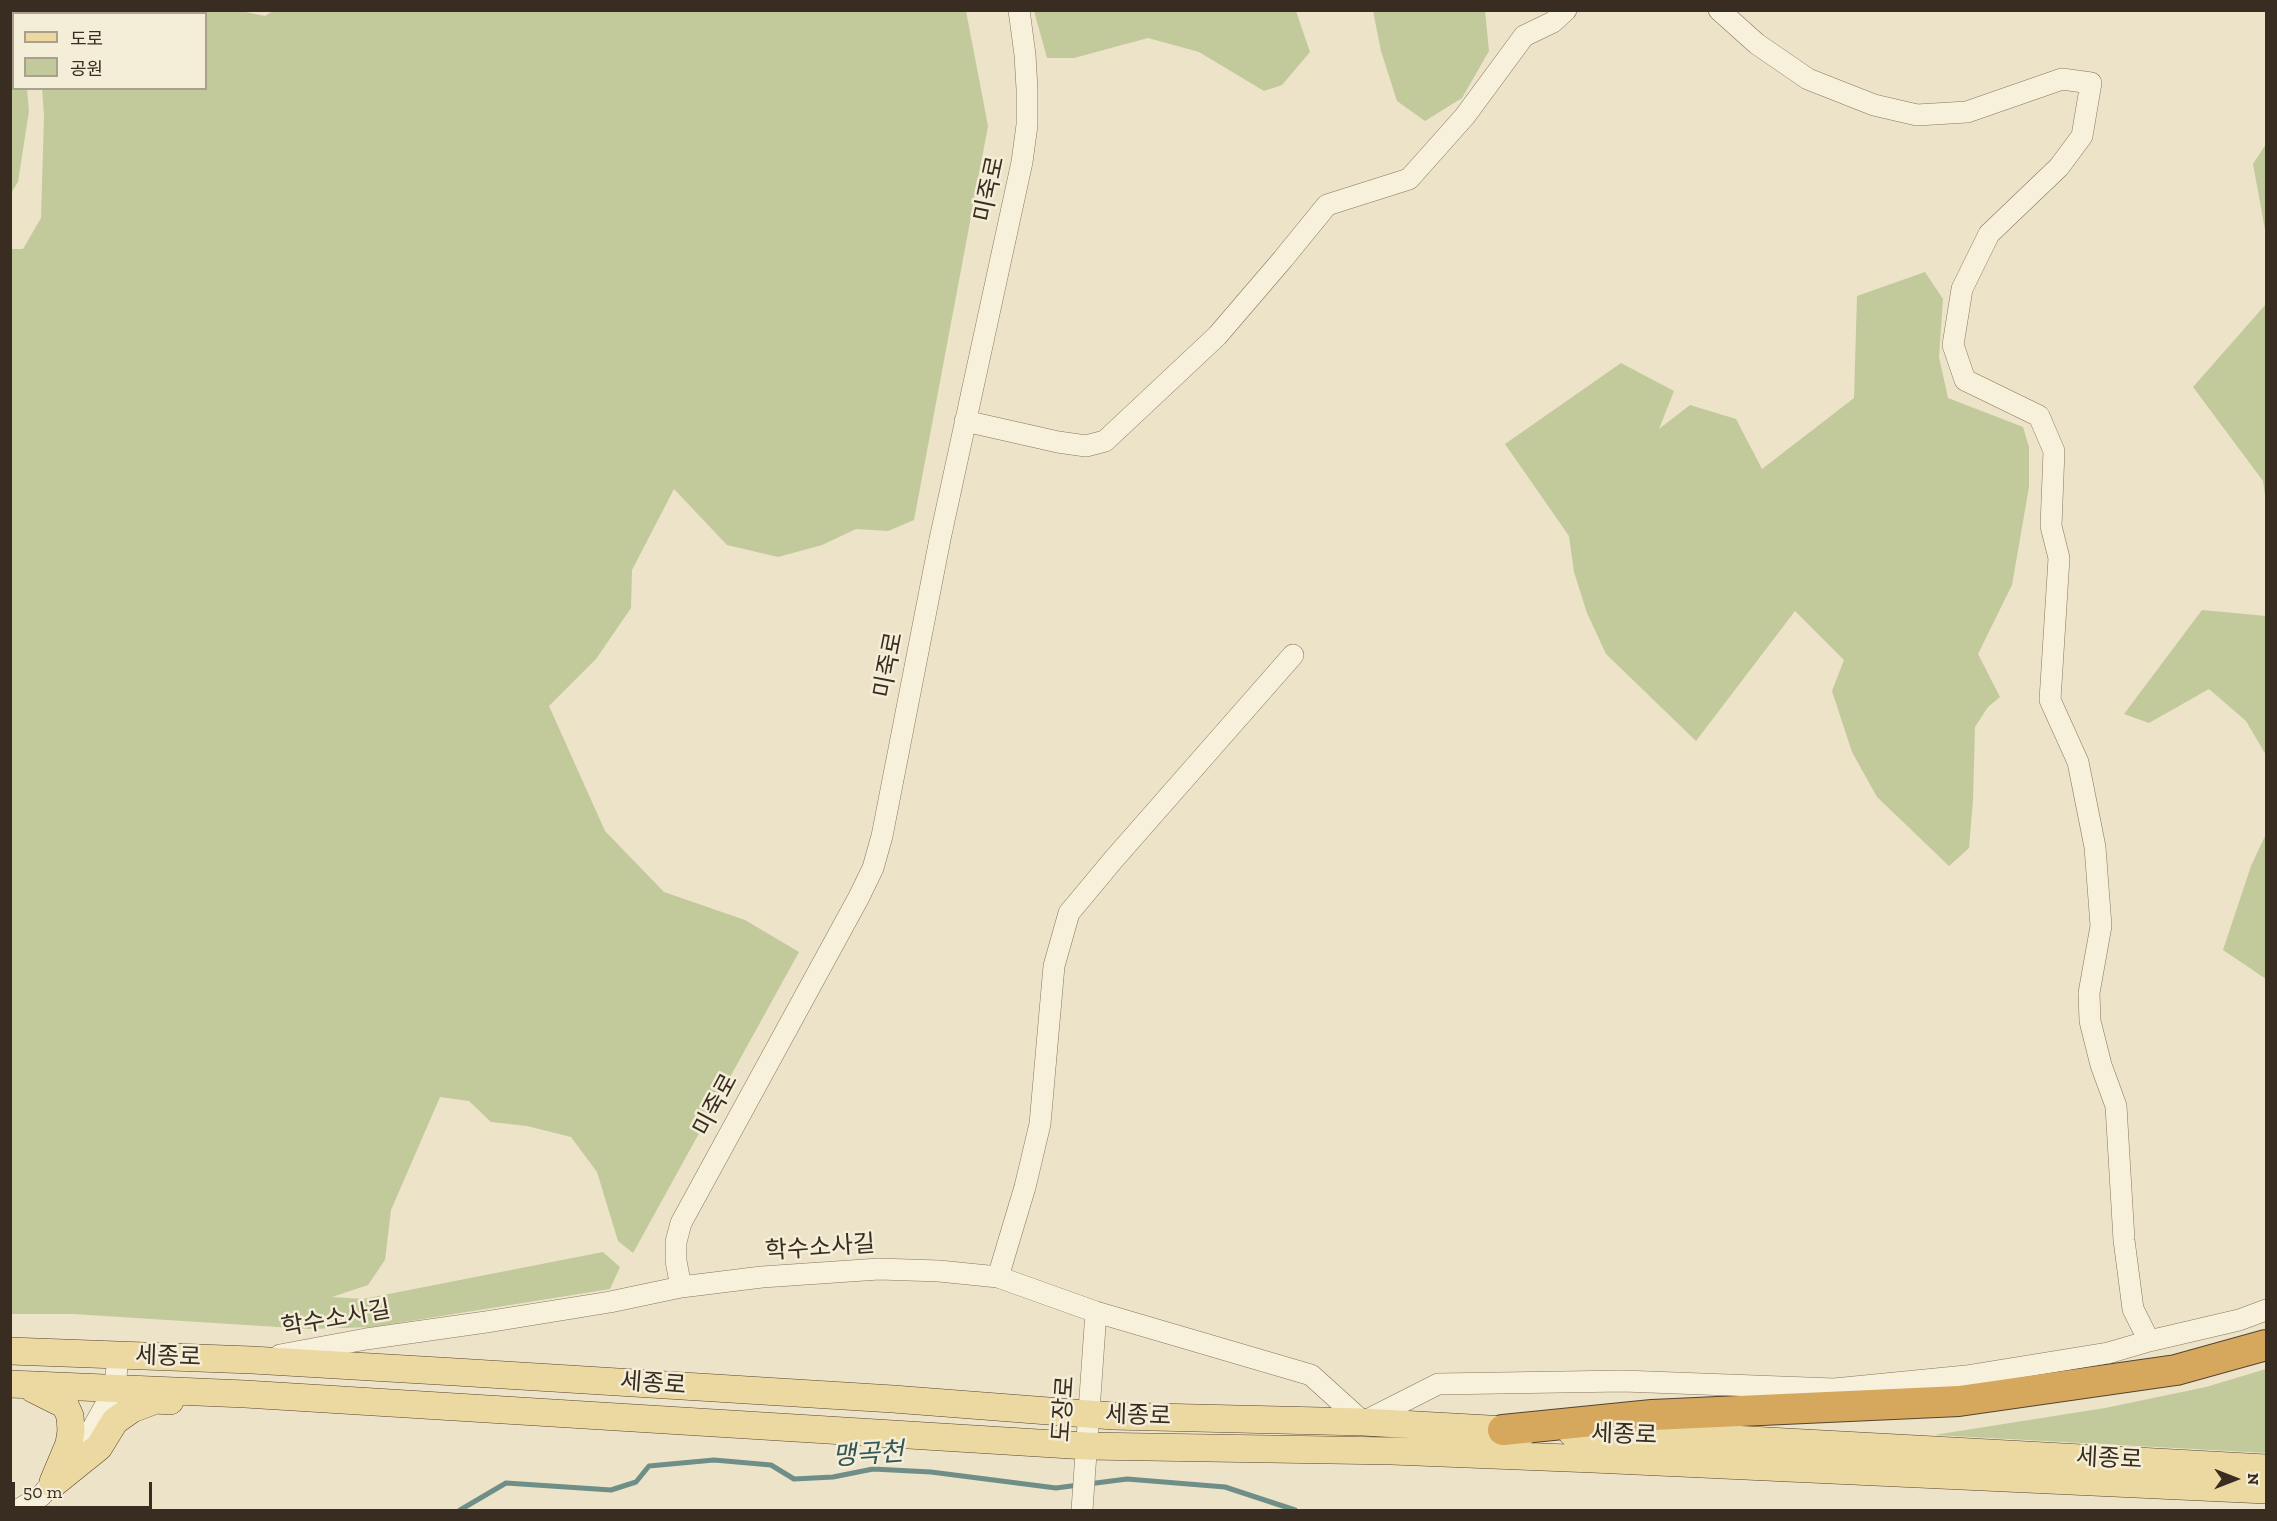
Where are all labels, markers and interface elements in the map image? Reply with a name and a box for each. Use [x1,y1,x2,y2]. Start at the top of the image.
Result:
legend [12,12,207,90]
text: 도로 [70,28,103,50]
text: 공원 [70,58,103,80]
street label: 미죽로 [969,154,1011,224]
street label: 미죽로 [869,630,909,700]
street label: 미죽로 [688,1069,744,1141]
street label: 학수소사길 [764,1230,876,1266]
street label: 학수소사길 [279,1295,393,1343]
street label: 세종로 [134,1341,202,1373]
street label: 세종로 [619,1367,687,1401]
street label: 도장로 [1047,1375,1081,1443]
street label: 세종로 [1104,1400,1172,1432]
street label: 세종로 [1590,1419,1658,1451]
water label: 맹곡천 [831,1437,905,1473]
street label: 세종로 [2075,1443,2143,1475]
north arrow [2205,1449,2265,1509]
scale bar [15,1470,154,1508]
text: N [2244,1473,2263,1485]
text: 50 m [23,1481,62,1503]

